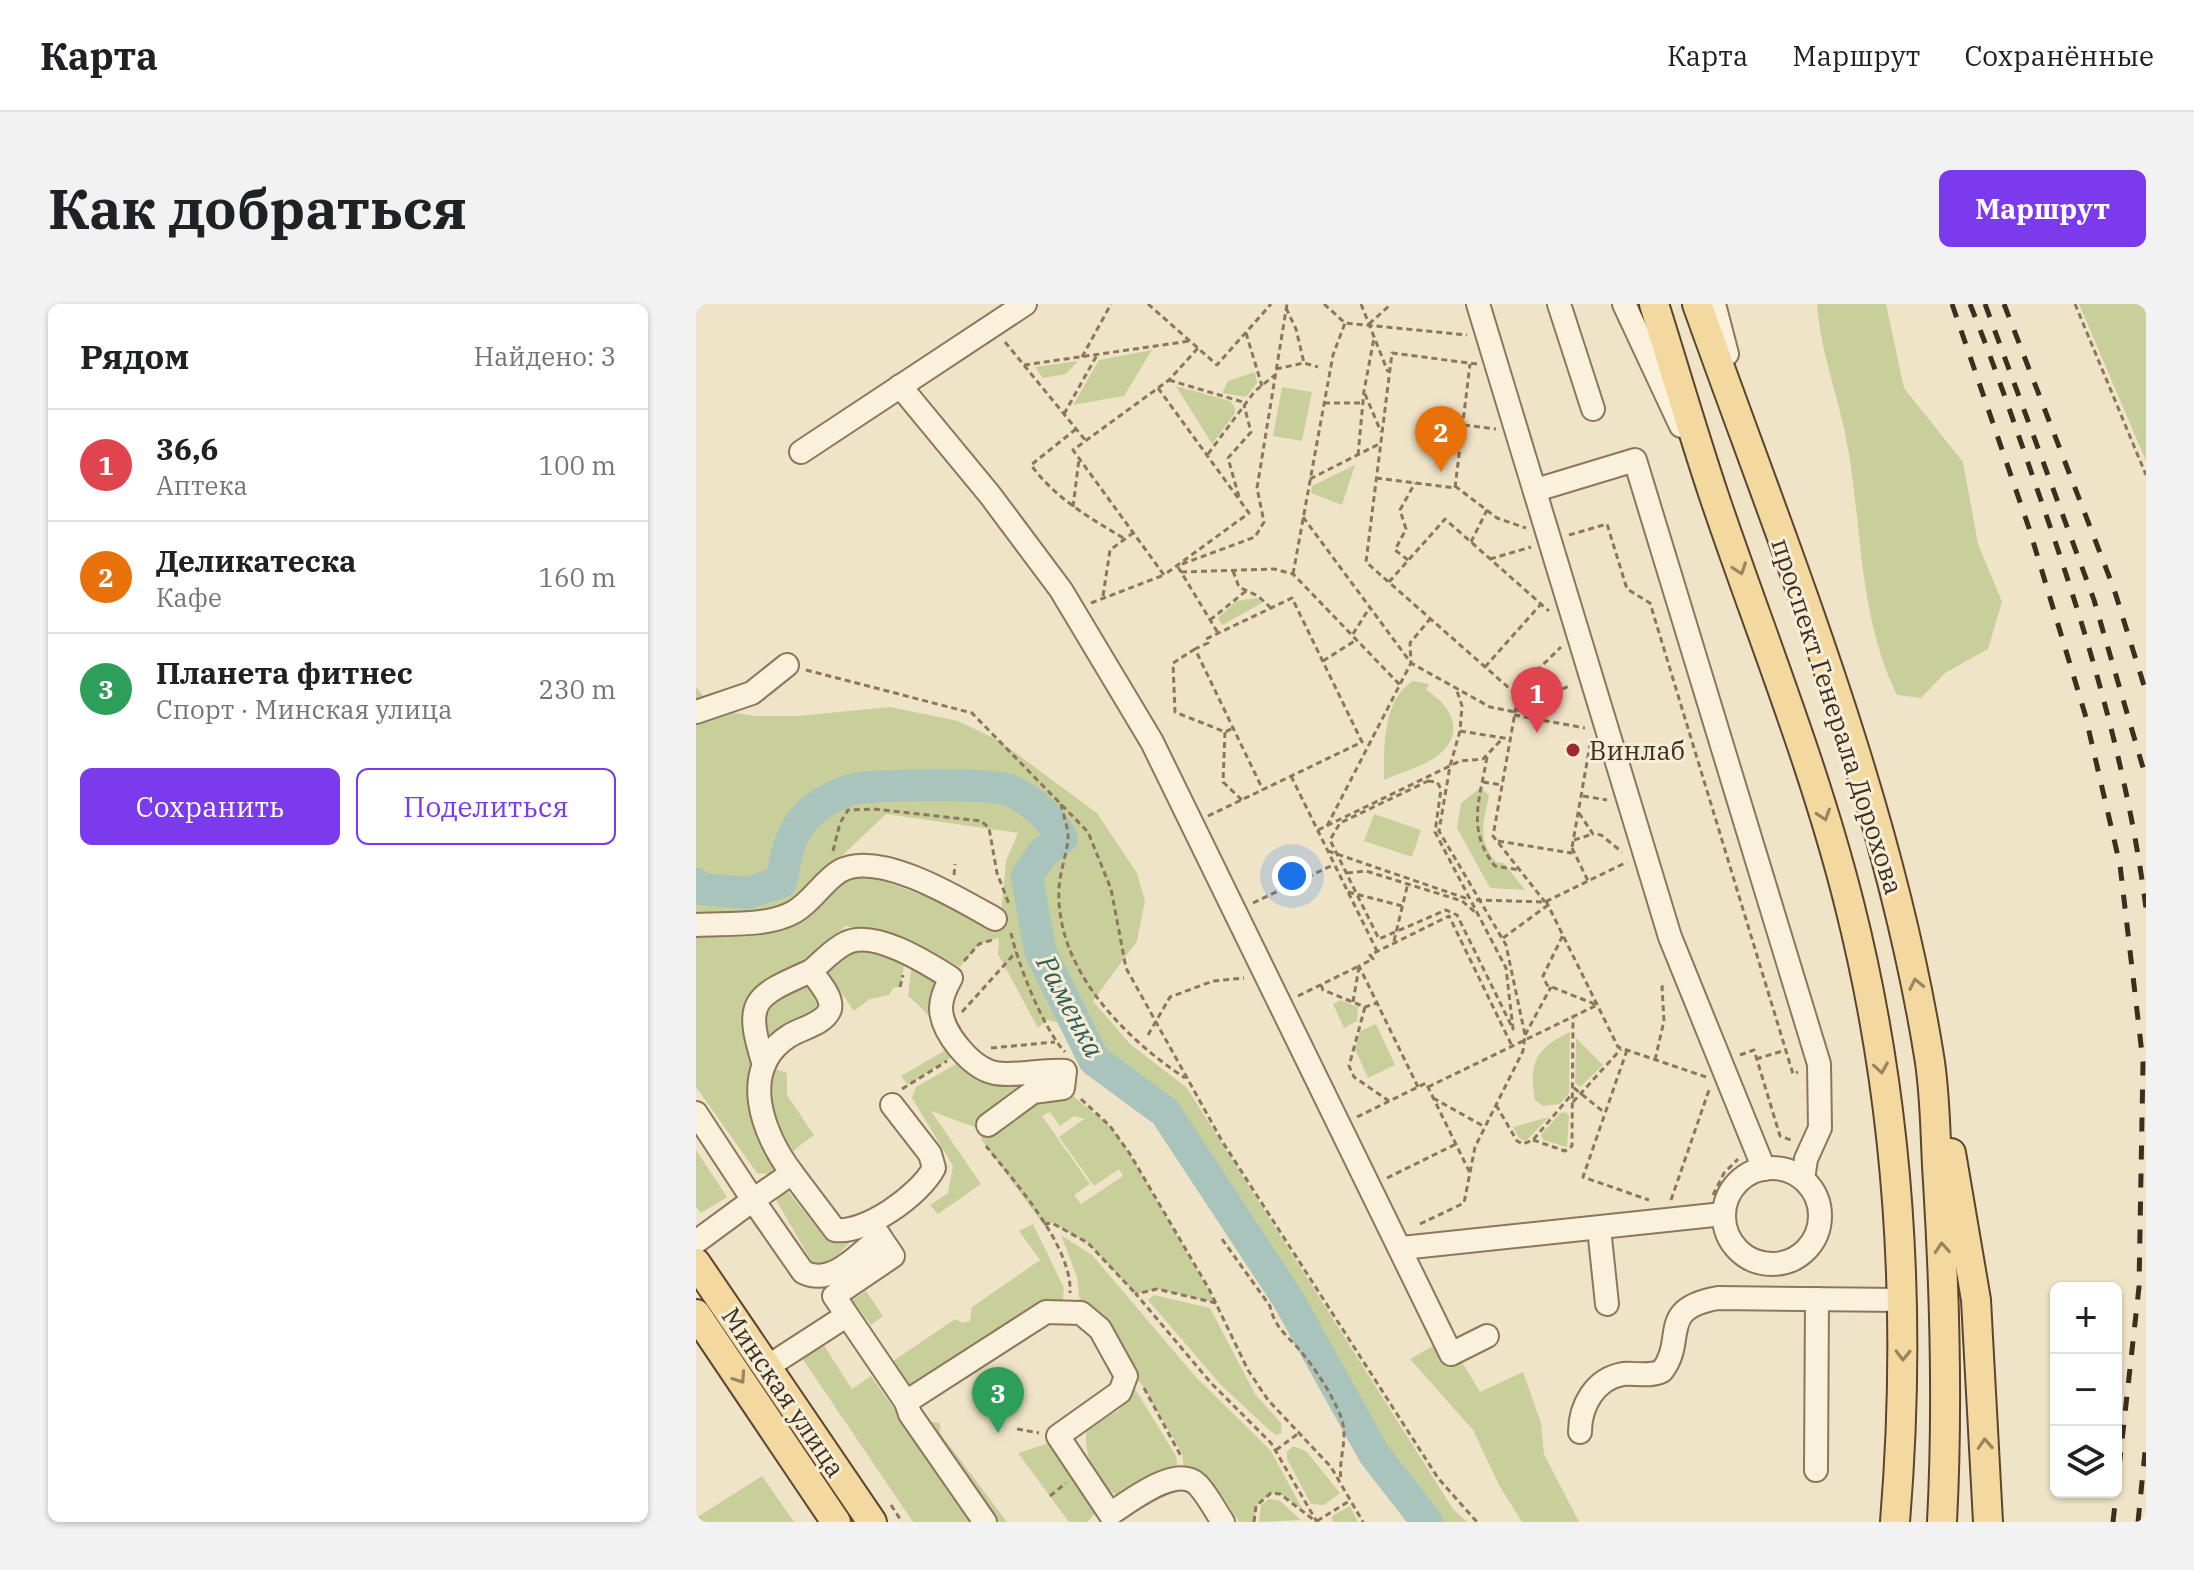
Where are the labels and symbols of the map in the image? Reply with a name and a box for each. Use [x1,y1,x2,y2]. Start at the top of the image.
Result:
pin: 2 [1415,406,1467,472]
street label: проспект Генерала Дорохова [1764,534,1912,898]
one-way arrow [1730,561,1746,575]
pin: 1 [1511,667,1563,733]
place label: Винлаб [1589,733,1685,767]
marker: Винлаб [1564,741,1582,759]
one-way arrow [1815,808,1831,821]
your location [1272,856,1312,896]
water label: Раменка [1028,947,1113,1064]
one-way arrow [1908,977,1925,990]
one-way arrow [1872,1061,1889,1075]
one-way arrow [1934,1241,1951,1254]
street label: Минская улица [715,1301,853,1483]
one-way arrow [1894,1349,1912,1362]
pin: 3 [972,1367,1024,1433]
one-way arrow [730,1370,745,1384]
one-way arrow [1977,1437,1994,1450]

